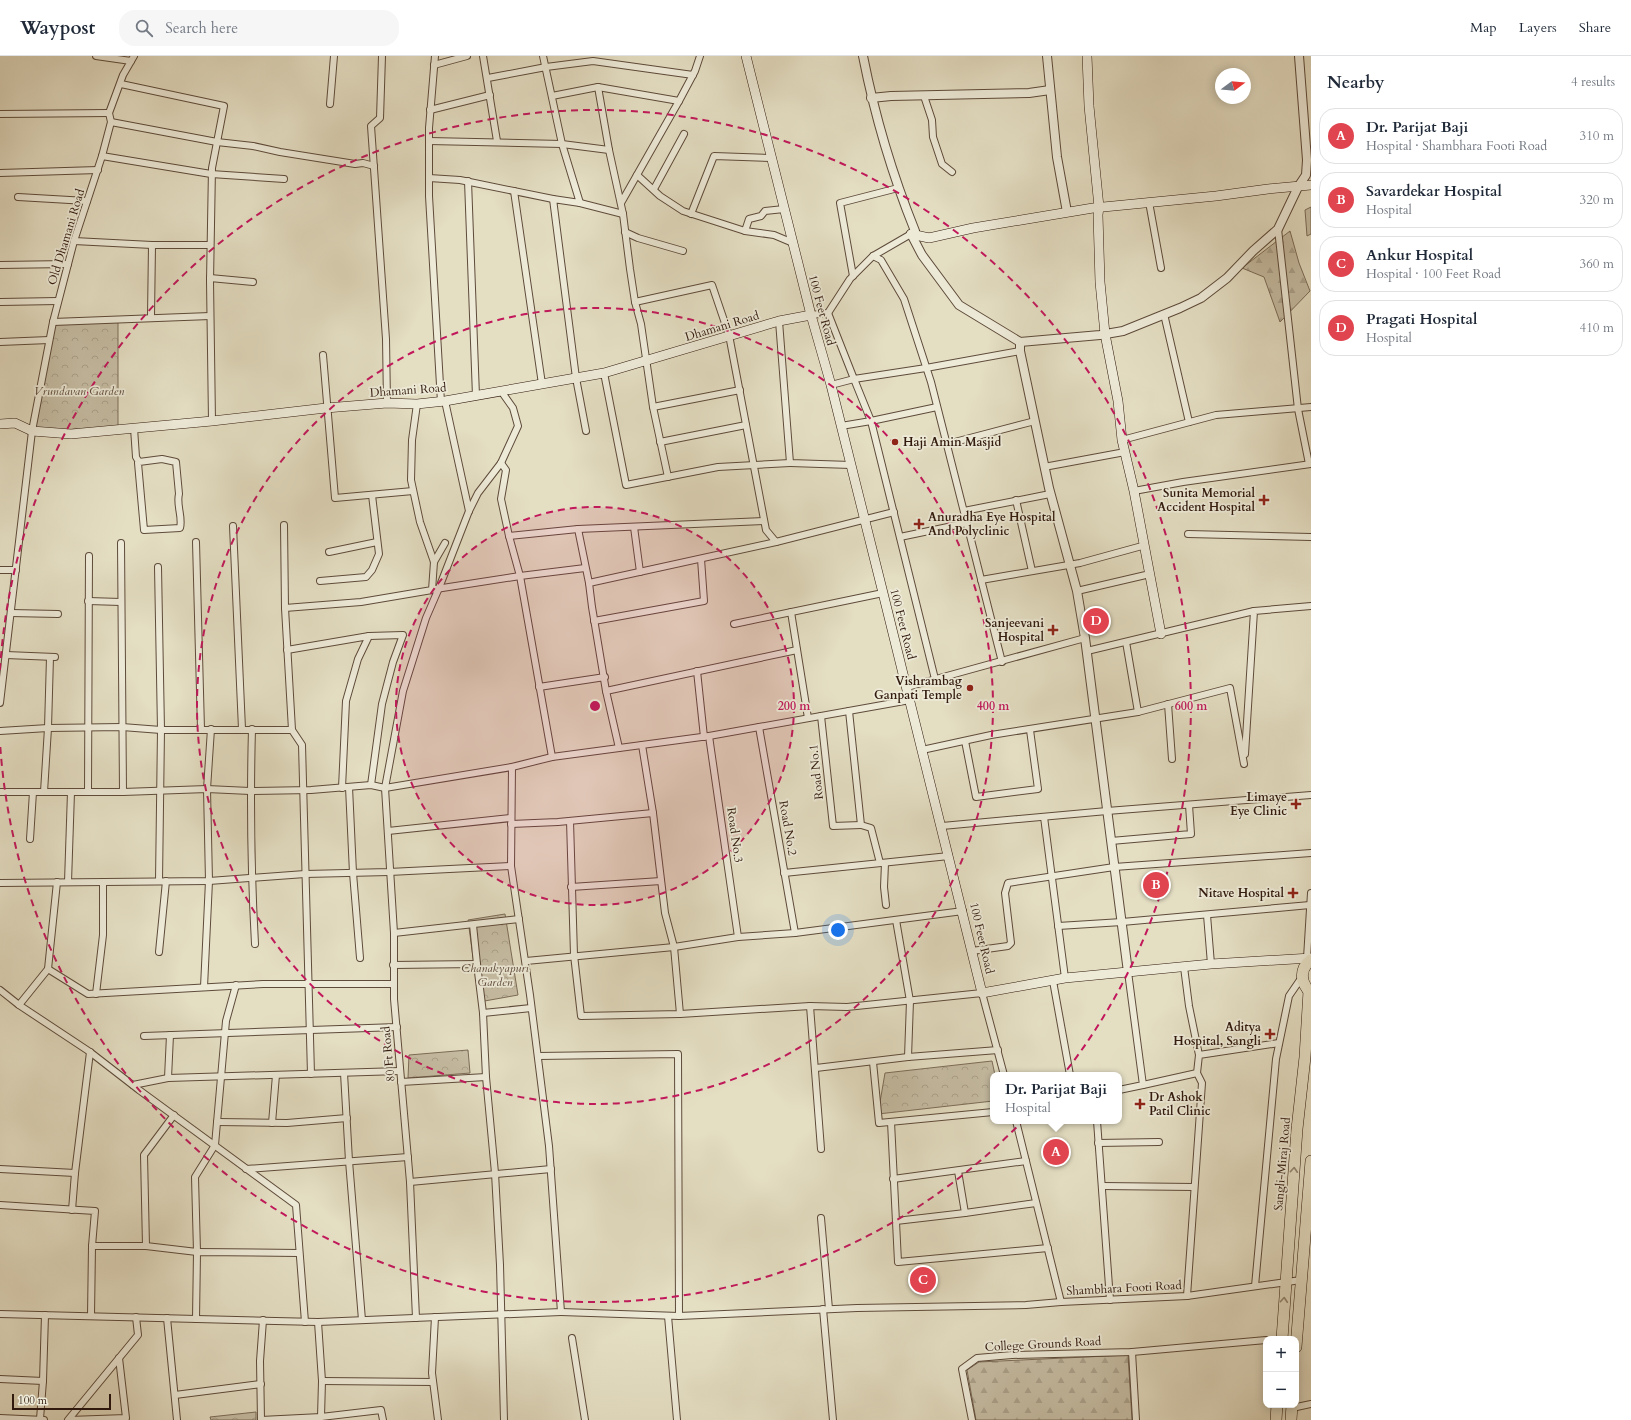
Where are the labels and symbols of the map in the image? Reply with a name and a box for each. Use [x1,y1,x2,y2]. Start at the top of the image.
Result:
north arrow [1215,68,1251,104]
street label: Old Dhamani Road [44,186,88,287]
street label: 100 Feet Road [805,273,839,348]
street label: Dhamani Road [683,307,762,345]
street label: Dhamani Road [369,379,447,401]
park label: Vrundavan Garden [34,383,124,399]
place label: Haji Amin Masjid [903,434,1001,450]
marker: Haji Amin Masjid [890,437,900,447]
place label: Sunita Memorial Accident Hospital [1157,485,1256,515]
marker: Sunita Memorial Accident Hospital [1258,494,1270,506]
place label: Anuradha Eye Hospital And Polyclinic [928,509,1056,539]
marker: Anuradha Eye Hospital And Polyclinic [913,518,925,530]
street label: 100 Feet Road [886,587,920,662]
pin: D [1083,606,1109,636]
place label: Sanjeevani Hospital [985,615,1045,645]
marker: Sanjeevani Hospital [1047,624,1059,636]
place label: Vishrambag Ganpati Temple [874,673,963,703]
marker: Vishrambag Ganpati Temple [965,683,975,693]
text: 200 m [778,698,811,714]
text: 400 m [977,698,1010,714]
text: 600 m [1175,698,1208,714]
centre of rings [588,699,602,713]
street label: Road No.1 [805,744,827,800]
place label: Limaye Eye Clinic [1230,789,1287,819]
marker: Limaye Eye Clinic [1290,798,1302,810]
street label: Road No.2 [775,799,801,857]
street label: Road No.3 [723,806,747,864]
pin: B [1143,870,1169,900]
place label: Nitave Hospital [1198,885,1284,901]
marker: Nitave Hospital [1287,887,1299,899]
street label: 100 Feet Road [966,901,998,976]
your location [828,920,848,940]
park label: Chanakyapuri Garden [461,960,529,990]
place label: Aditya Hospital, Sangli [1173,1019,1261,1049]
street label: 80 Ft Road [378,1025,398,1082]
marker: Aditya Hospital, Sangli [1264,1028,1276,1040]
place label: Dr Ashok Patil Clinic [1149,1089,1211,1119]
marker: Dr Ashok Patil Clinic [1134,1098,1146,1110]
street label: Sangli-Miraj Road [1270,1116,1294,1211]
pin: A [1043,1137,1069,1167]
one-way arrow [1289,1167,1298,1173]
pin: C [910,1265,936,1295]
street label: Shambhara Footi Road [1066,1277,1183,1299]
one-way arrow [1280,1297,1289,1303]
street label: College Grounds Road [984,1333,1102,1355]
scale bar [12,1392,111,1411]

